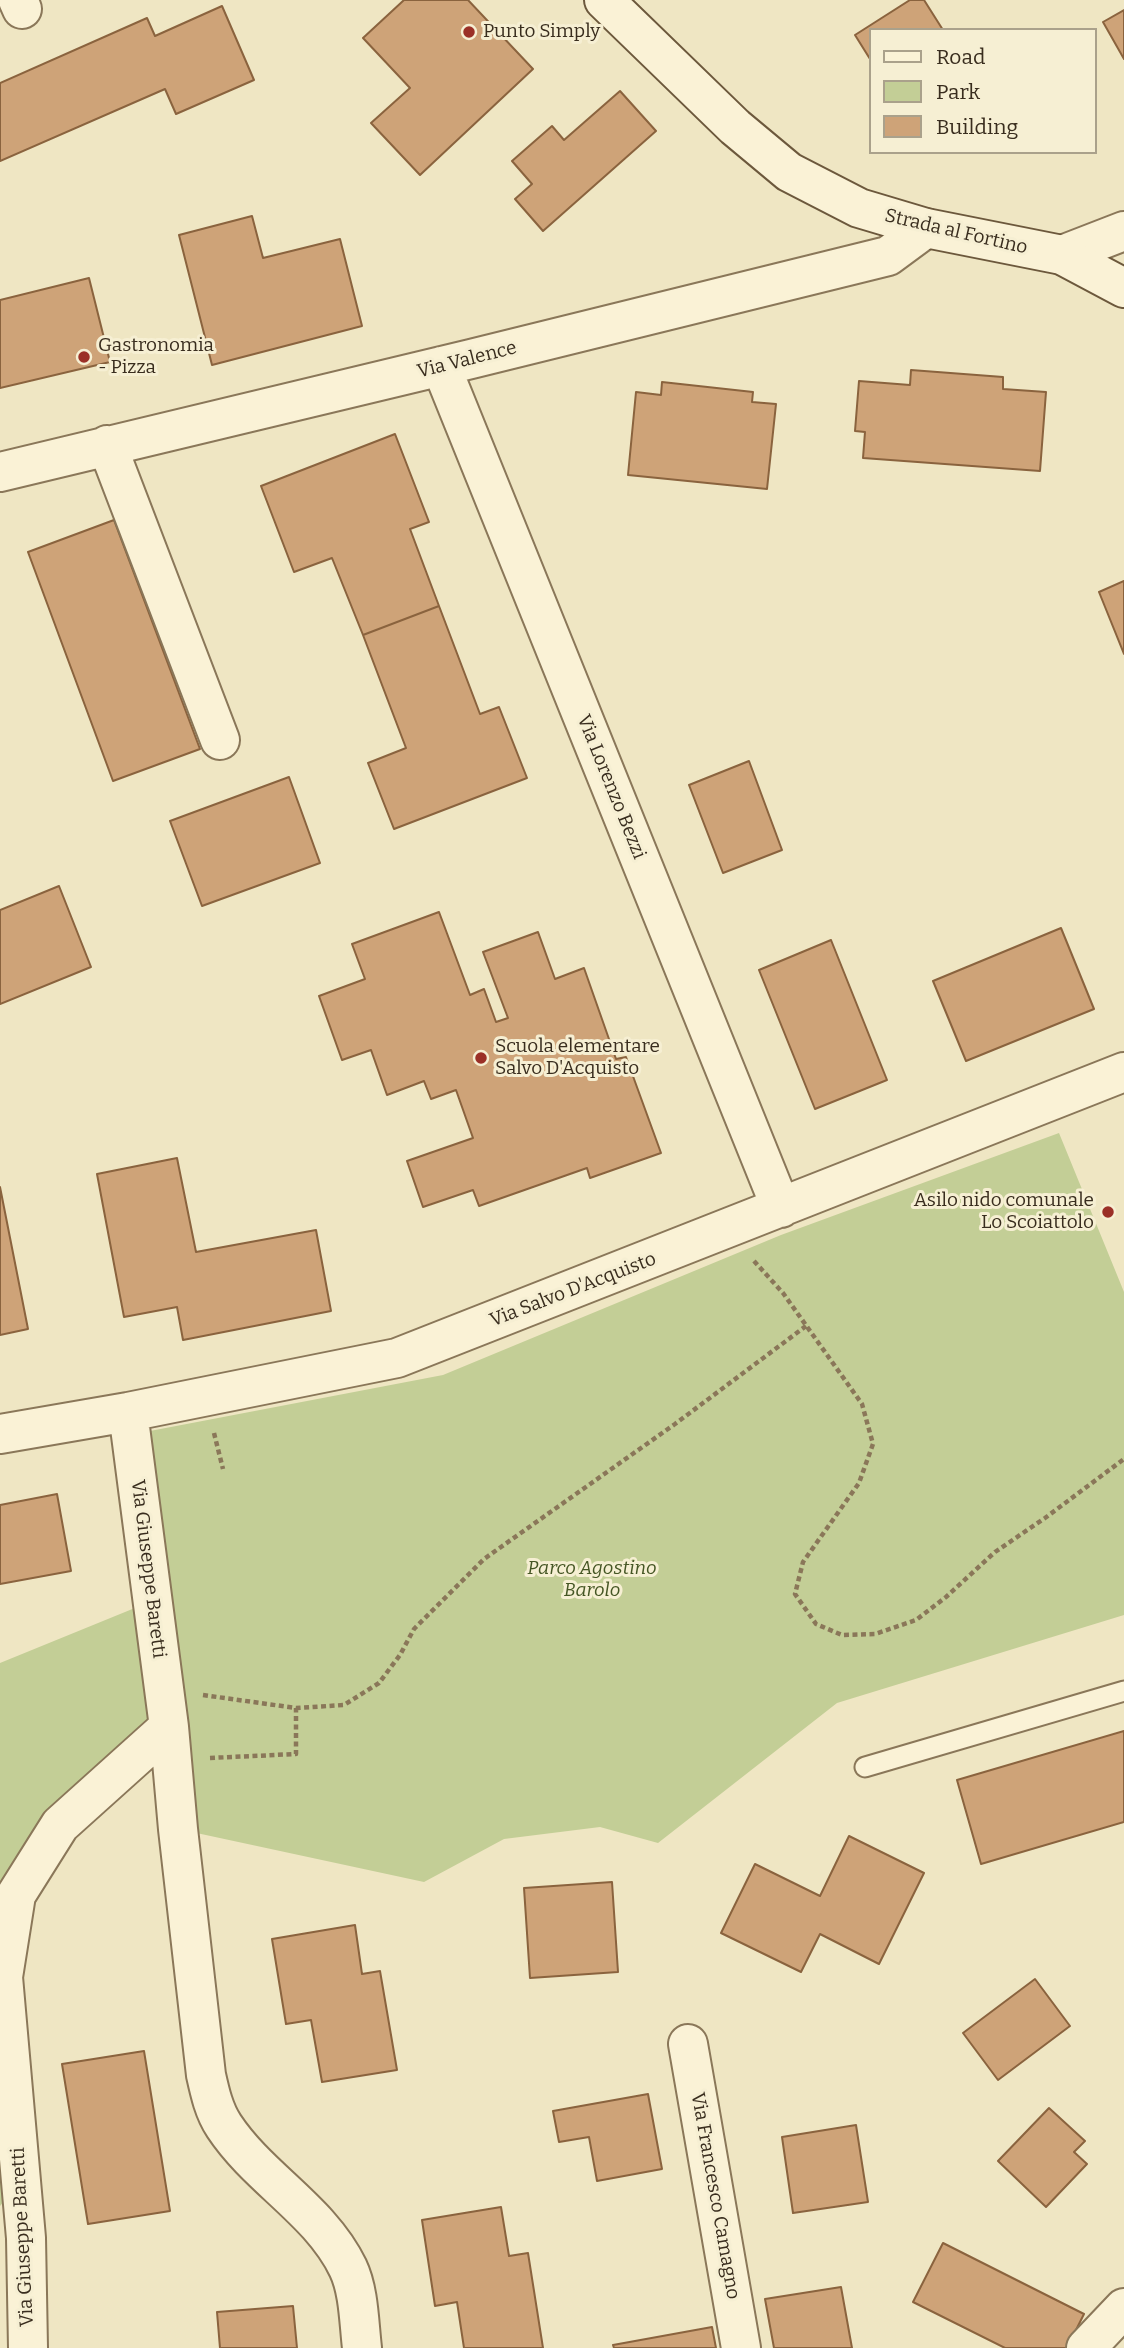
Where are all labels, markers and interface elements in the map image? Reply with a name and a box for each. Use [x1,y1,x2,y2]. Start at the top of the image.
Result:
place label: Punto Simply [483,21,600,43]
marker: Punto Simply [461,24,477,40]
legend [869,28,1096,154]
text: Road [936,44,985,70]
text: Park [936,79,980,105]
text: Building [936,114,1018,140]
street label: Strada al Fortino [882,205,1030,259]
place label: Gastronomia - Pizza [98,335,214,379]
street label: Via Valence [415,337,519,383]
marker: Gastronomia - Pizza [76,349,92,365]
street label: Via Lorenzo Bezzi [572,711,650,863]
place label: Scuola elementare Salvo D'Acquisto [495,1036,660,1080]
marker: Scuola elementare Salvo D'Acquisto [473,1050,489,1066]
place label: Asilo nido comunale Lo Scoiattolo [914,1190,1094,1234]
marker: Asilo nido comunale Lo Scoiattolo [1100,1204,1116,1220]
street label: Via Salvo D'Acquisto [487,1248,659,1332]
street label: Via Giuseppe Baretti [126,1478,170,1660]
park label: Parco Agostino Barolo [527,1558,657,1602]
street label: Via Francesco Camagno [686,2091,744,2301]
street label: Via Giuseppe Baretti [7,2147,39,2327]

